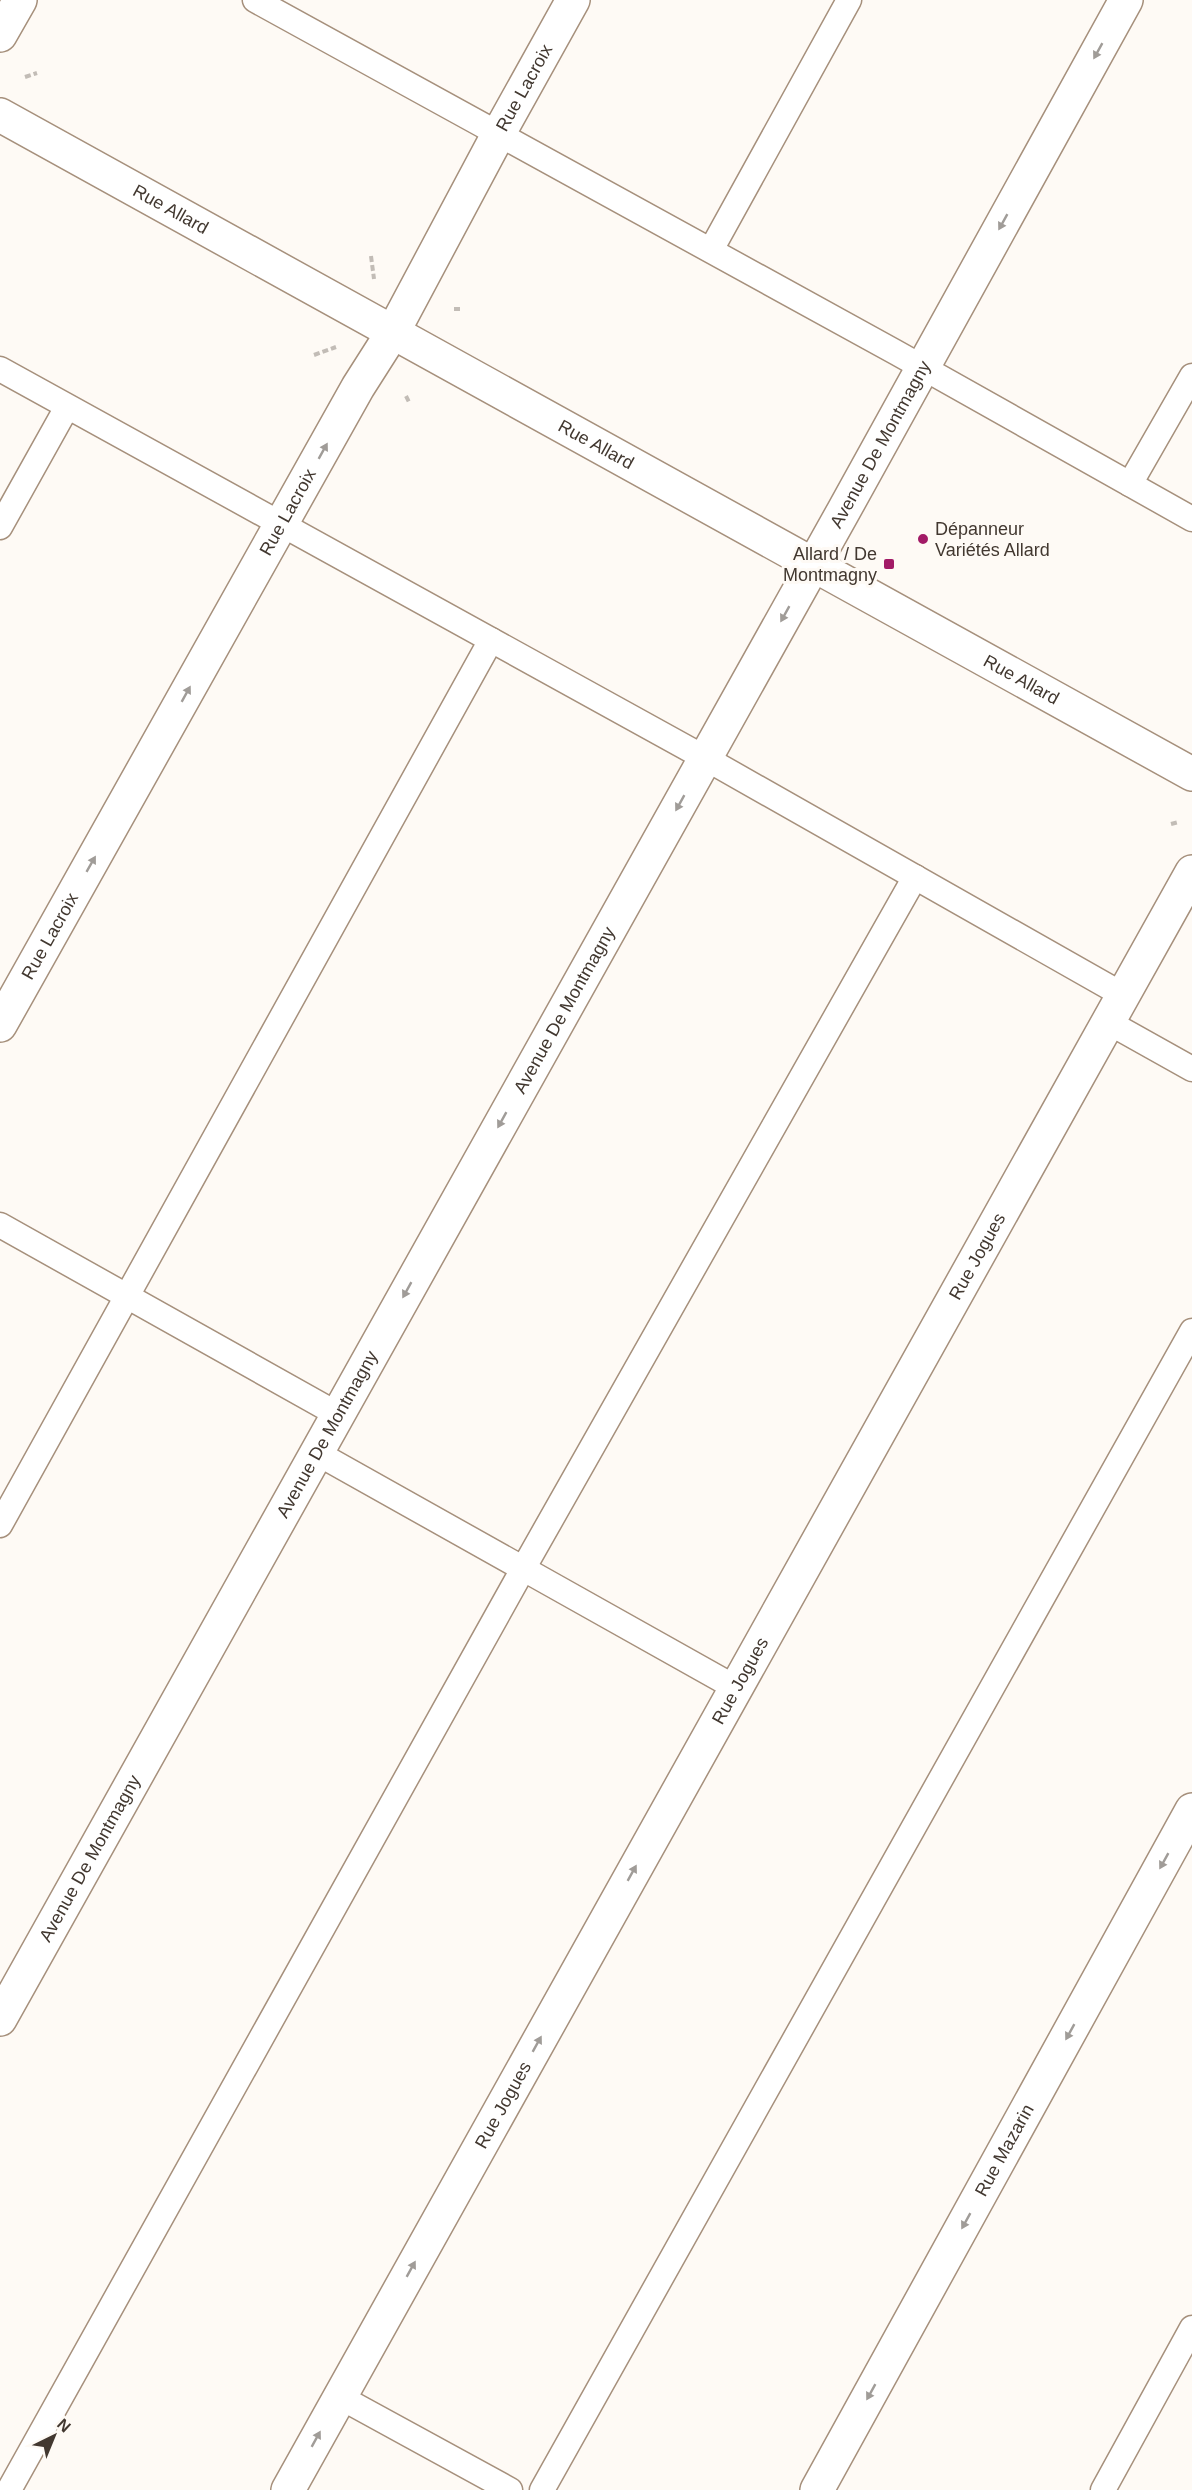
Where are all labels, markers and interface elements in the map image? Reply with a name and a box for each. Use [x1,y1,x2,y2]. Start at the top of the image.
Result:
street label: Rue Lacroix [492,41,556,135]
one-way arrow [1093,43,1103,60]
street label: Rue Allard [129,180,212,238]
one-way arrow [998,213,1008,230]
street label: Avenue De Montmagny [826,357,935,531]
street label: Rue Allard [555,416,637,473]
one-way arrow [318,442,328,459]
street label: Rue Lacroix [256,465,320,559]
place label: Dépanneur Variétés Allard [935,519,1050,560]
marker: Dépanneur Variétés Allard [916,532,930,546]
place label: Allard / De Montmagny [783,544,877,585]
marker: Allard / De Montmagny [882,557,896,571]
one-way arrow [780,606,790,623]
street label: Rue Allard [980,651,1063,708]
one-way arrow [181,685,191,702]
one-way arrow [675,795,685,812]
one-way arrow [86,855,96,872]
street label: Rue Lacroix [18,889,82,983]
street label: Avenue De Montmagny [510,923,619,1097]
one-way arrow [497,1112,508,1128]
street label: Rue Jogues [945,1210,1009,1303]
one-way arrow [402,1282,412,1299]
street label: Avenue De Montmagny [273,1347,382,1521]
street label: Rue Jogues [708,1634,772,1728]
street label: Avenue De Montmagny [35,1772,144,1945]
one-way arrow [1159,1853,1169,1870]
one-way arrow [627,1865,637,1882]
one-way arrow [1065,2023,1075,2040]
one-way arrow [532,2035,542,2052]
street label: Rue Jogues [471,2058,535,2152]
street label: Rue Mazarin [971,2101,1038,2200]
one-way arrow [960,2213,971,2229]
one-way arrow [406,2260,416,2277]
one-way arrow [866,2383,876,2400]
north arrow [24,2406,84,2466]
text: N [54,2415,74,2436]
one-way arrow [311,2430,321,2447]

